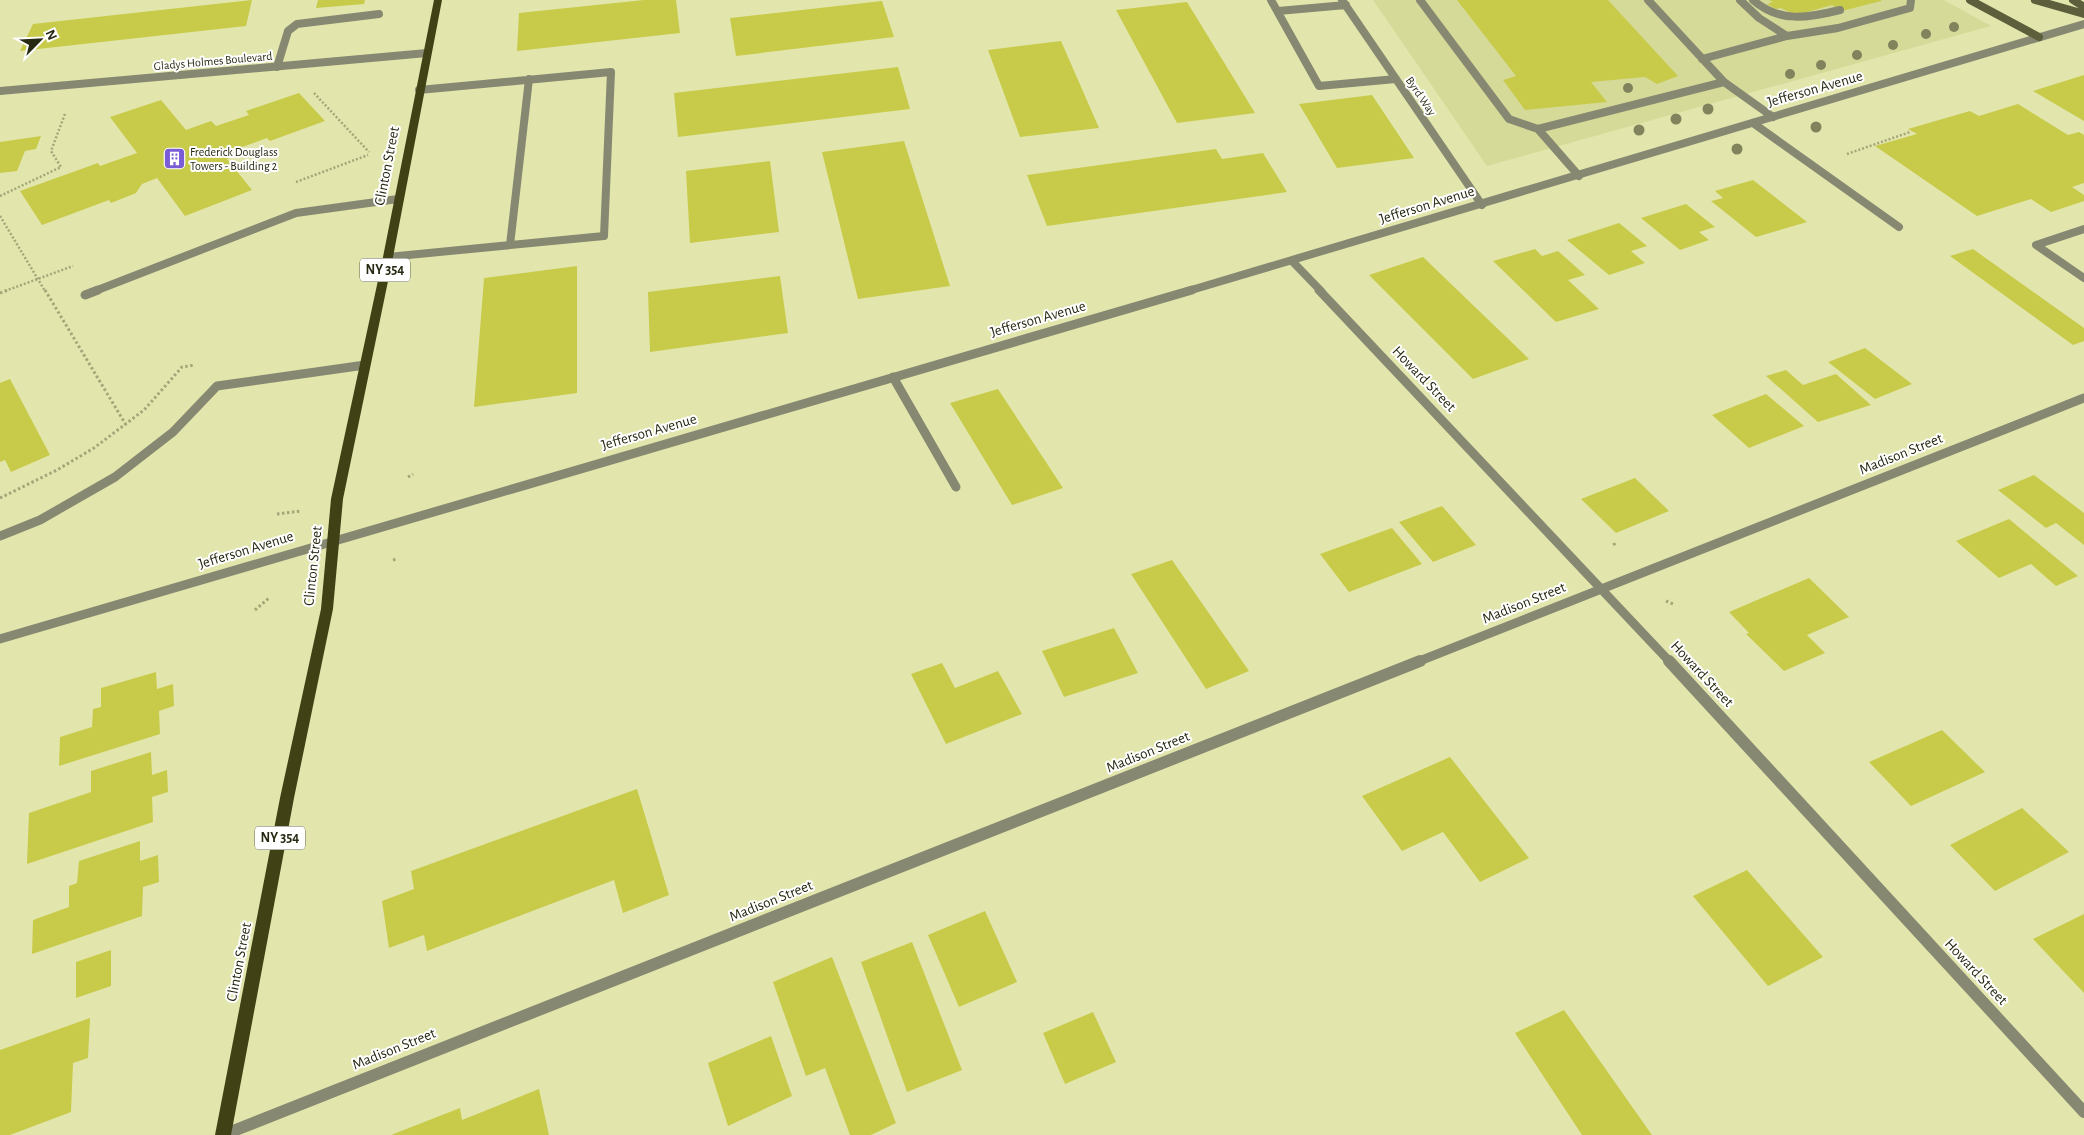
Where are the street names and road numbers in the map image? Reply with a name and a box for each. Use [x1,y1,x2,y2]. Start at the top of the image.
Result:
street label: Gladys Holmes Boulevard [153,50,273,73]
street label: Jefferson Avenue [1766,68,1865,110]
street label: Byrd Way [1403,74,1438,118]
street label: Clinton Street [372,125,402,207]
street label: Jefferson Avenue [1378,183,1476,227]
road number: NY 354 [360,258,410,282]
street label: Jefferson Avenue [989,298,1088,340]
street label: Howard Street [1389,344,1459,415]
street label: Jefferson Avenue [600,411,699,453]
street label: Madison Street [1857,430,1945,477]
street label: Clinton Street [301,525,325,607]
street label: Jefferson Avenue [197,528,295,572]
street label: Madison Street [1480,579,1568,626]
street label: Howard Street [1668,638,1736,710]
street label: Madison Street [1104,728,1192,775]
road number: NY 354 [255,826,305,850]
street label: Madison Street [727,877,815,924]
street label: Clinton Street [224,921,254,1003]
street label: Howard Street [1942,936,2010,1008]
street label: Madison Street [350,1025,438,1072]

